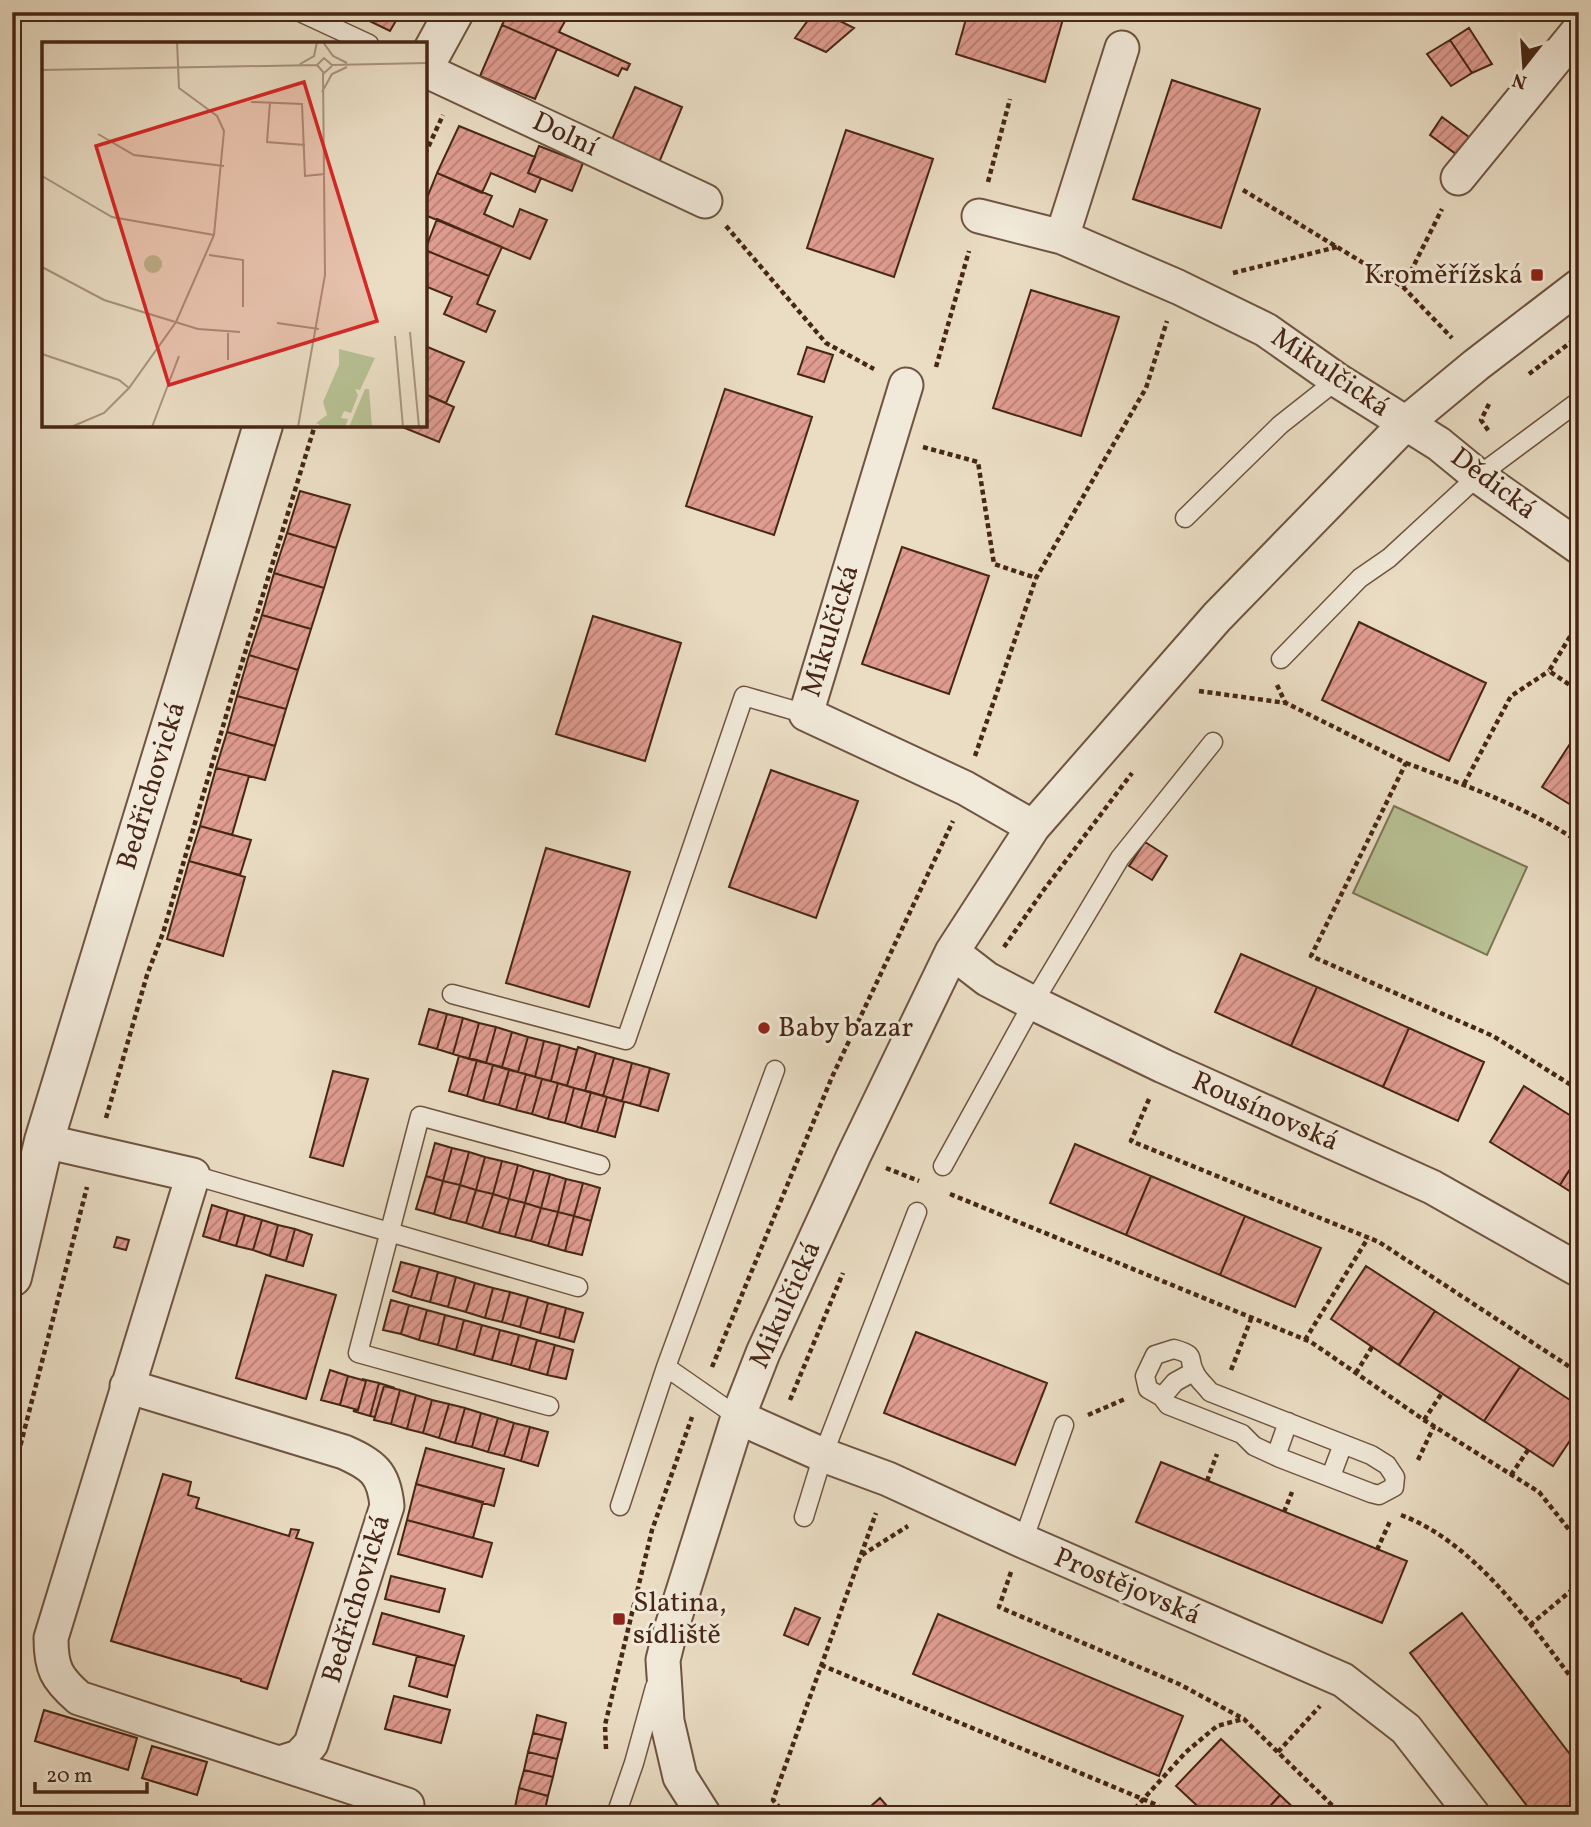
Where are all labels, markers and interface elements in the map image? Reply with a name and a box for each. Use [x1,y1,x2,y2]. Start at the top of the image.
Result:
north arrow [1490,32,1560,102]
inset map [42,42,427,427]
text: N [1509,66,1530,95]
street label: Dolní [526,103,605,167]
place label: Kroměřížská [1364,256,1523,295]
marker: Kroměřížská [1529,267,1545,283]
street label: Mikulčická [1263,319,1397,427]
street label: Dědická [1442,439,1544,529]
street label: Mikulčická [792,560,870,702]
street label: Bedřichovická [108,697,196,875]
place label: Baby bazar [778,1009,914,1048]
marker: Baby bazar [756,1020,772,1036]
street label: Rousínovská [1185,1062,1345,1162]
street label: Mikulčická [741,1235,831,1375]
street label: Bedřichovická [313,1510,401,1688]
street label: Prostějovská [1047,1539,1207,1635]
place label: Slatina, sídliště [633,1584,727,1655]
marker: Slatina, sídliště [611,1611,627,1627]
scale bar [35,1750,147,1794]
text: 20 m [46,1762,92,1791]

